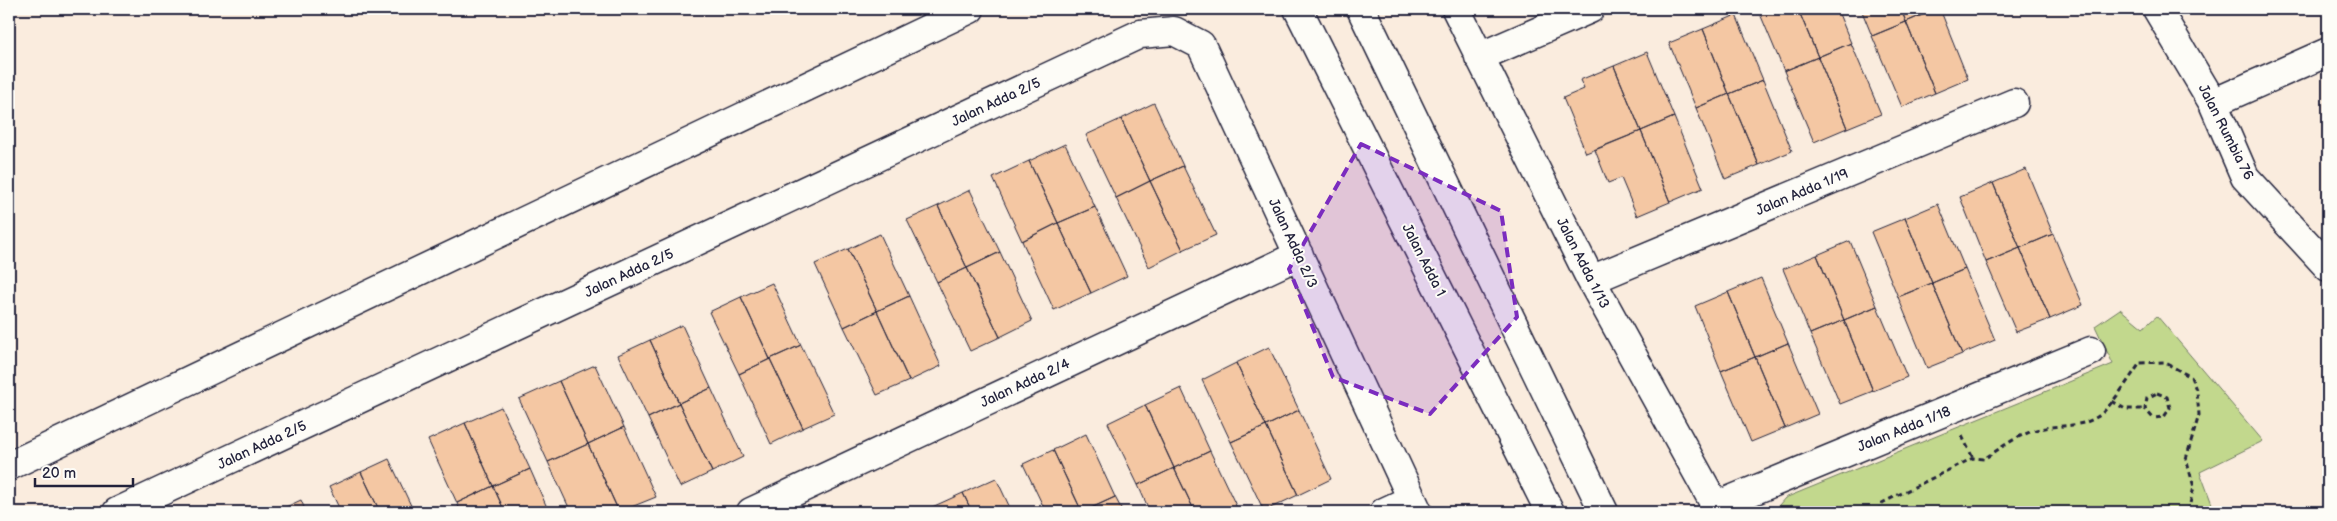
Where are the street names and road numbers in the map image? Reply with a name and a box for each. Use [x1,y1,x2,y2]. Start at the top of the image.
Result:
street label: Jalan Adda 2/5 [949,74,1043,130]
street label: Jalan Rumbia 76 [2195,81,2258,183]
street label: Jalan Adda 1/19 [1753,165,1851,219]
street label: Jalan Adda 2/3 [1265,196,1321,290]
street label: Jalan Adda 1/13 [1553,215,1613,311]
street label: Jalan Adda 1 [1398,221,1450,299]
street label: Jalan Adda 2/5 [582,245,676,301]
street label: Jalan Adda 2/4 [978,355,1073,411]
street label: Jalan Adda 1/18 [1855,403,1953,455]
street label: Jalan Adda 2/5 [215,417,309,473]

